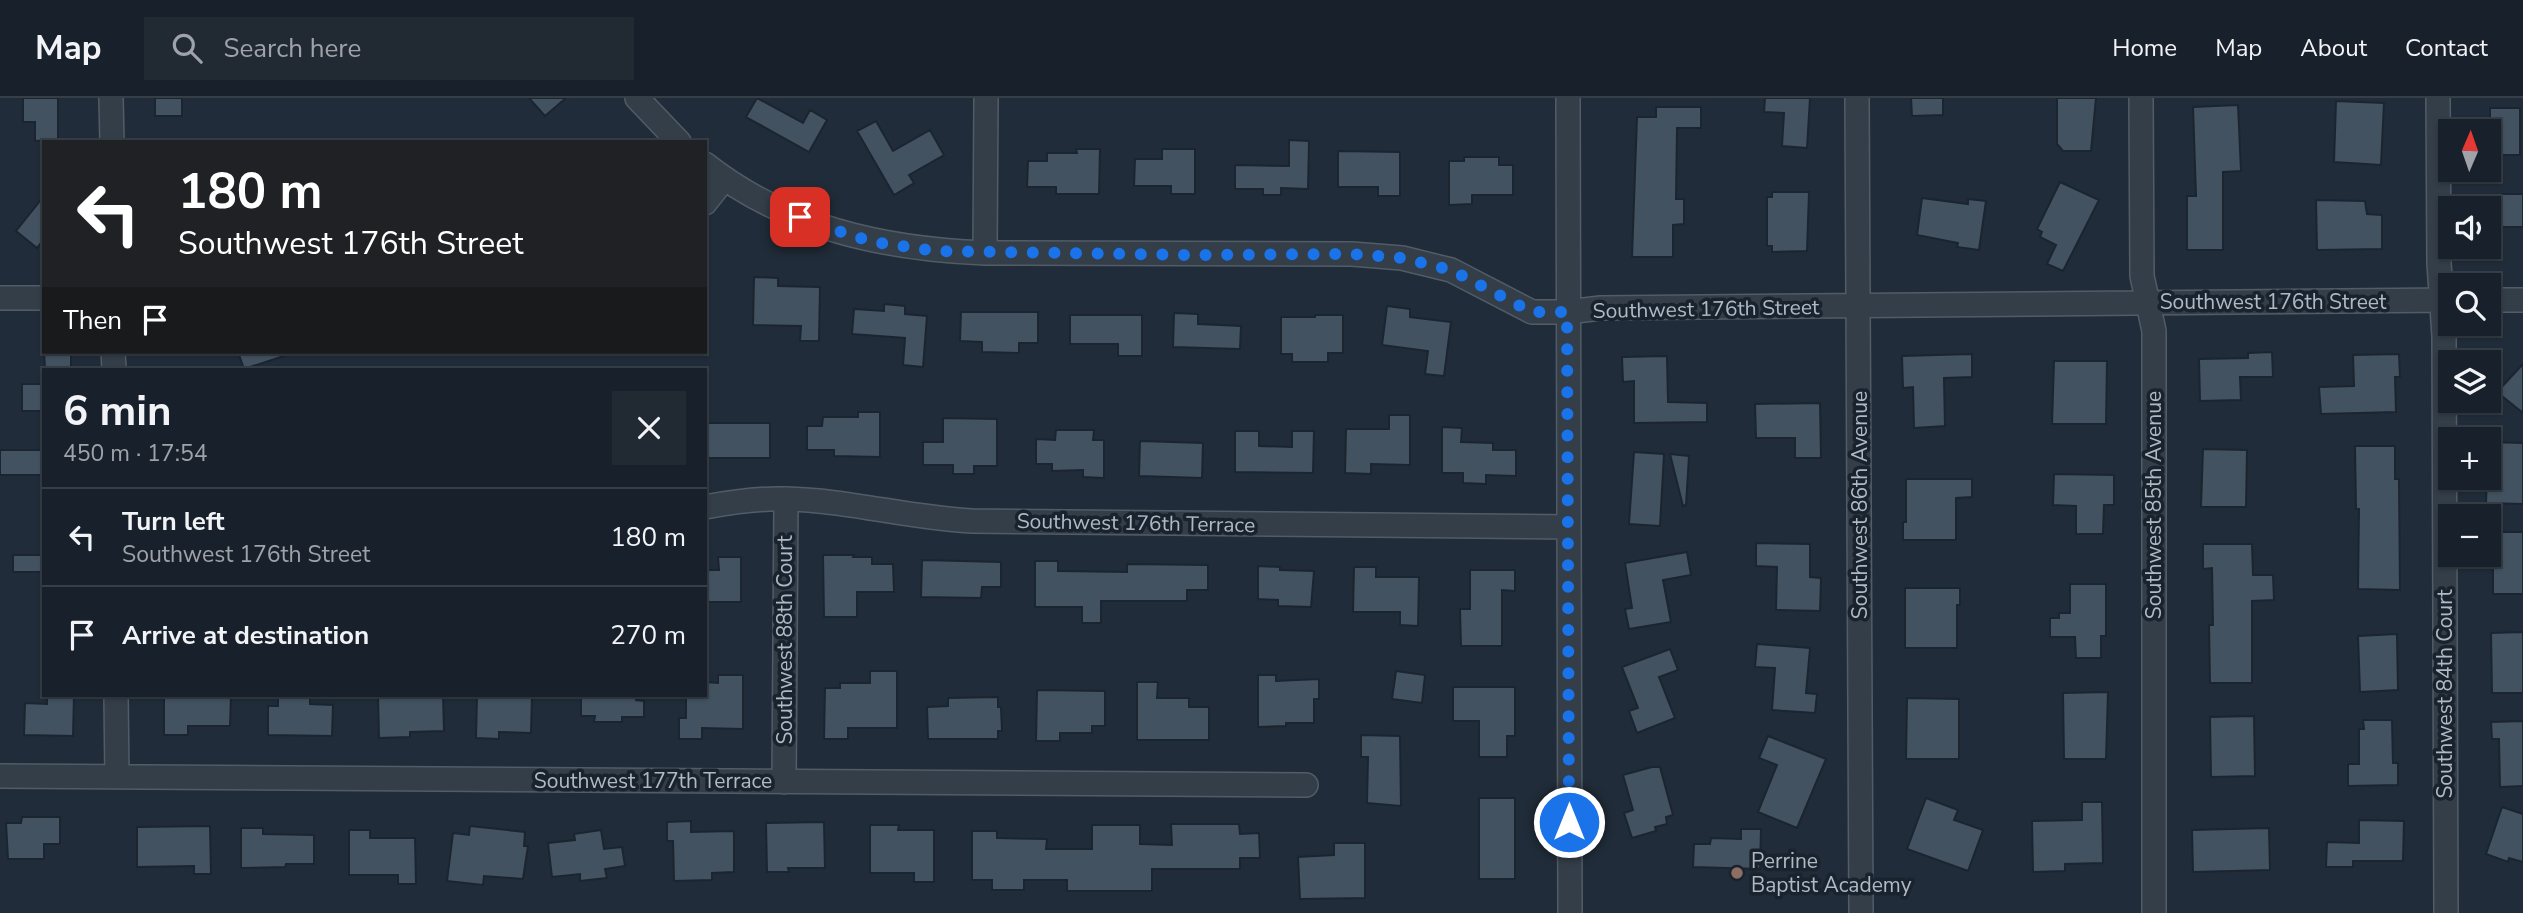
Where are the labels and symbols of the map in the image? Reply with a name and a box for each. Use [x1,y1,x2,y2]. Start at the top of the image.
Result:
north arrow [2438,119,2501,182]
pin [770,187,830,247]
street label: Southwest 176th Street [2160,288,2387,316]
street label: Southwest 176th Street [1592,293,1820,325]
street label: Southwest 86th Avenue [1846,391,1874,619]
street label: Southwest 85th Avenue [2140,391,2168,619]
street label: Southwest 176th Terrace [1017,507,1255,539]
street label: Southwest 88th Court [771,535,799,745]
street label: Southwest 84th Court [2431,589,2459,799]
street label: Southwest 177th Terrace [534,767,772,795]
position arrow [1532,785,1606,859]
place label: Perrine Baptist Academy [1751,847,1912,899]
marker: Perrine Baptist Academy [1729,865,1745,881]

